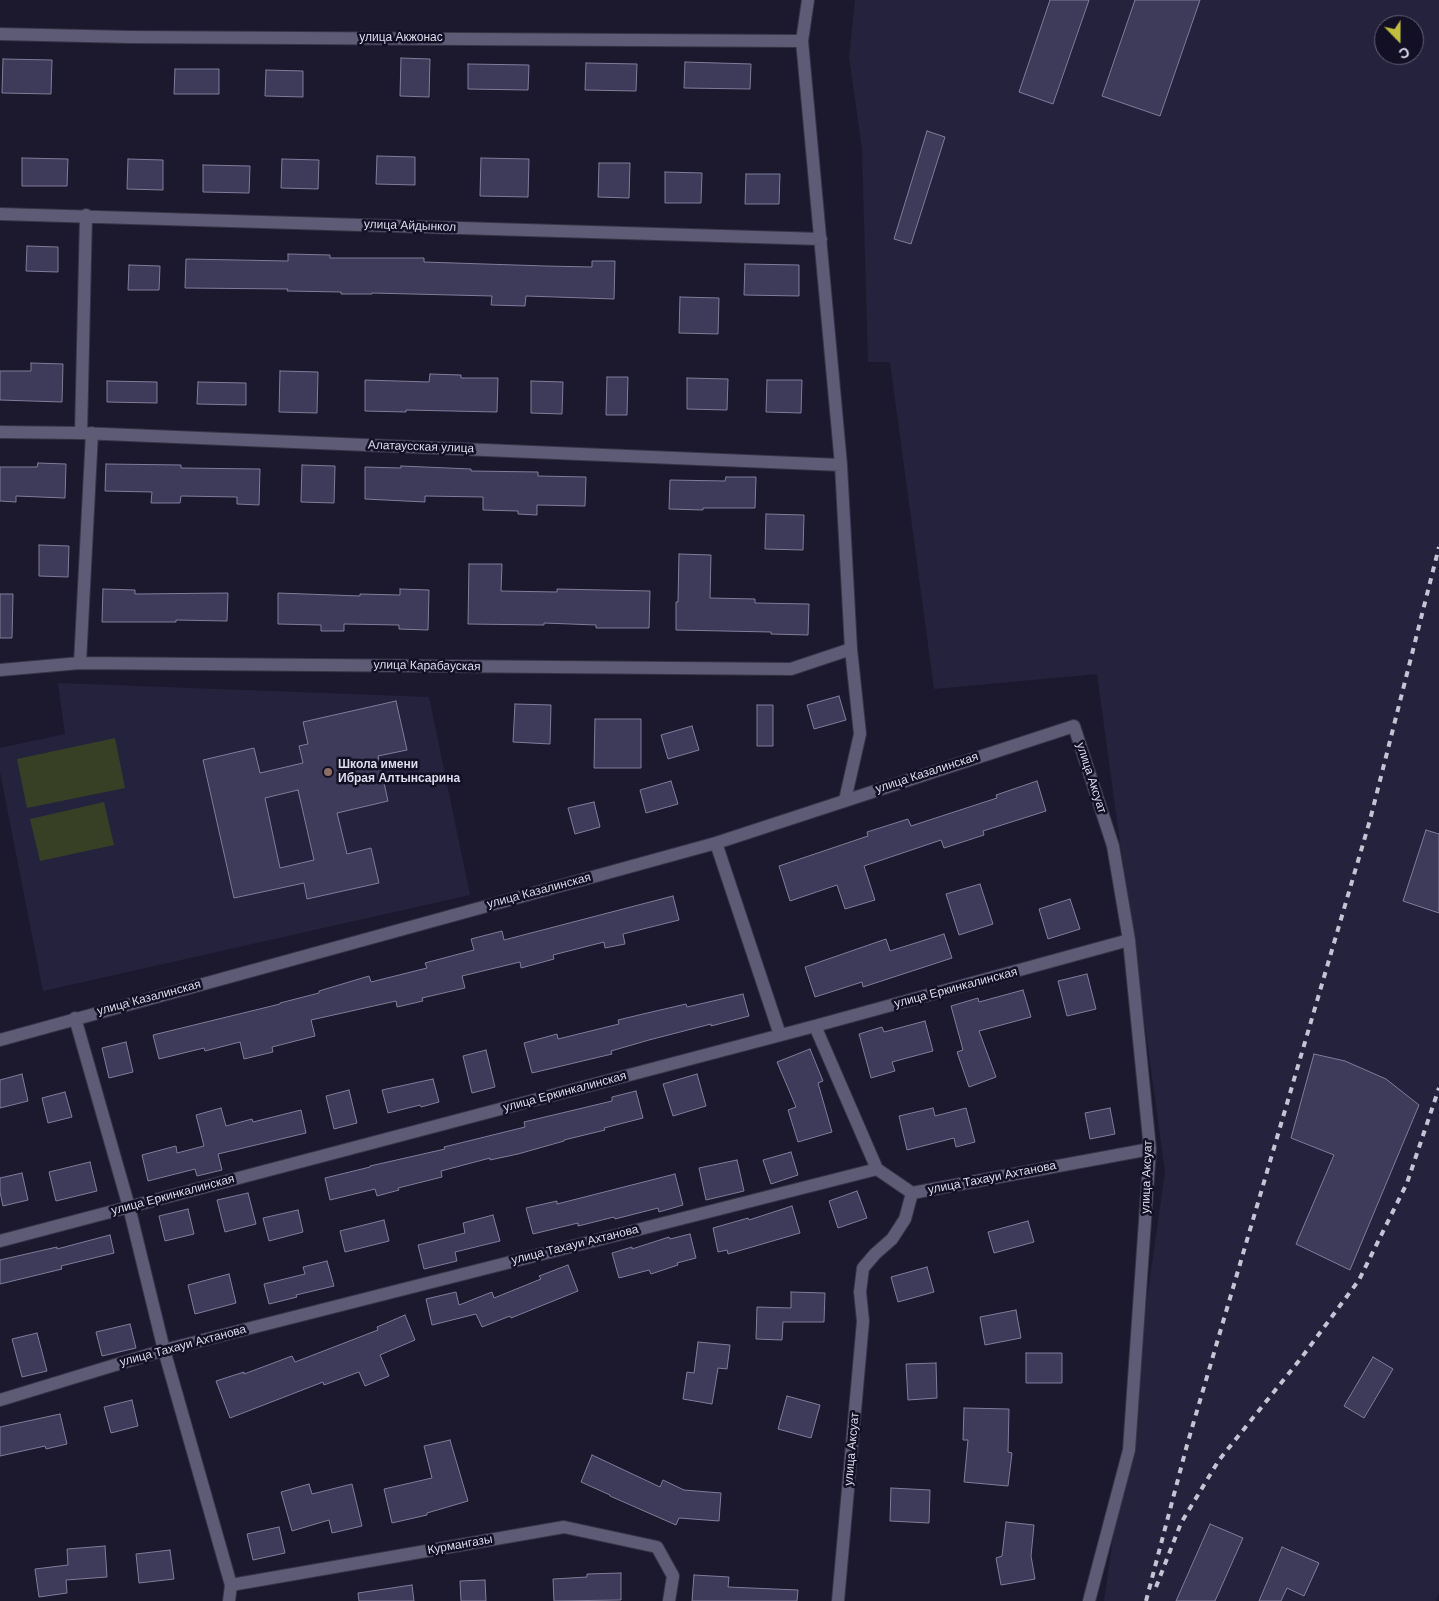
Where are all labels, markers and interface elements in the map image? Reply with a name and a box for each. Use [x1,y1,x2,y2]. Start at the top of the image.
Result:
north arrow [1374,15,1424,65]
street label: улица Акжонас [359,31,443,45]
text: С [1397,44,1412,62]
street label: улица Айдынкол [364,217,456,235]
street label: Алатаусская улица [368,438,474,456]
street label: улица Карабауская [373,658,481,674]
street label: улица Аксуат [1073,741,1109,815]
street label: улица Казалинская [874,750,980,796]
place label: Школа имени Ибрая Алтынсарина [338,758,460,786]
marker: Школа имени Ибрая Алтынсарина [322,766,334,778]
street label: улица Казалинская [485,870,593,912]
street label: улица Еркинкалинская [893,965,1019,1011]
street label: улица Казалинская [95,977,203,1019]
street label: улица Еркинкалинская [502,1069,628,1115]
street label: улица Аксуат [1139,1140,1155,1214]
street label: улица Тахауи Ахтанова [927,1158,1057,1198]
street label: улица Еркинкалинская [110,1172,236,1218]
street label: улица Тахауи Ахтанова [510,1222,640,1268]
street label: улица Тахауи Ахтанова [118,1322,248,1370]
street label: улица Аксуат [842,1412,862,1486]
street label: Курмангазы [426,1532,494,1558]

